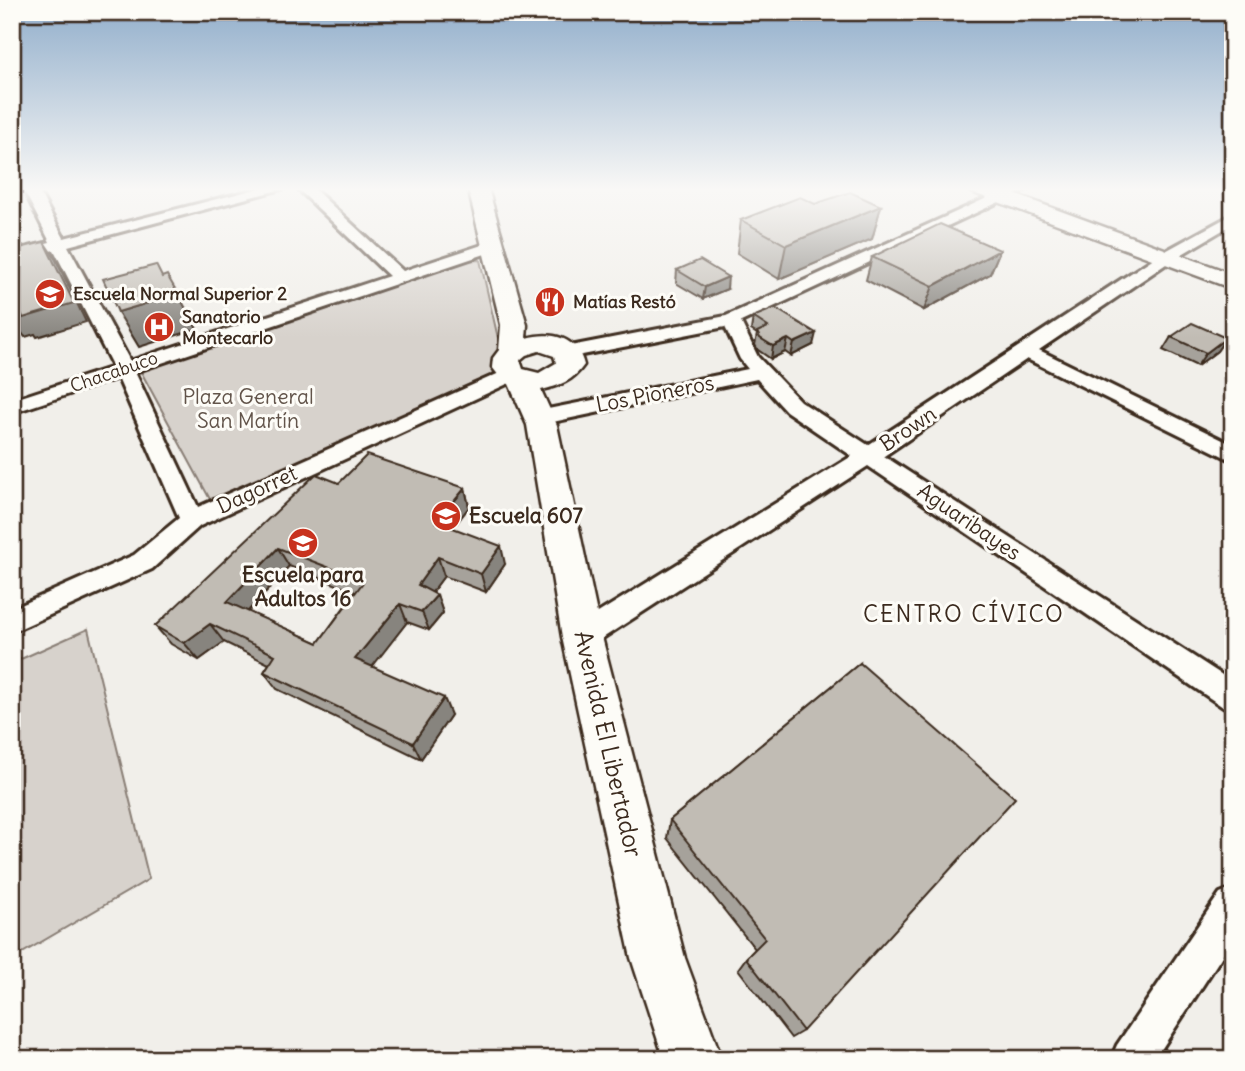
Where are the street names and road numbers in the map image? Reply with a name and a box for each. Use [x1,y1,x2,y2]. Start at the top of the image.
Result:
street label: Chacabuco [67,346,161,397]
street label: Los Pioneros [593,369,716,418]
street label: Brown [874,400,941,457]
street label: Dagorret [212,459,301,520]
street label: Aguaribayes [912,477,1026,566]
street label: Avenida El Libertador [568,628,650,860]

